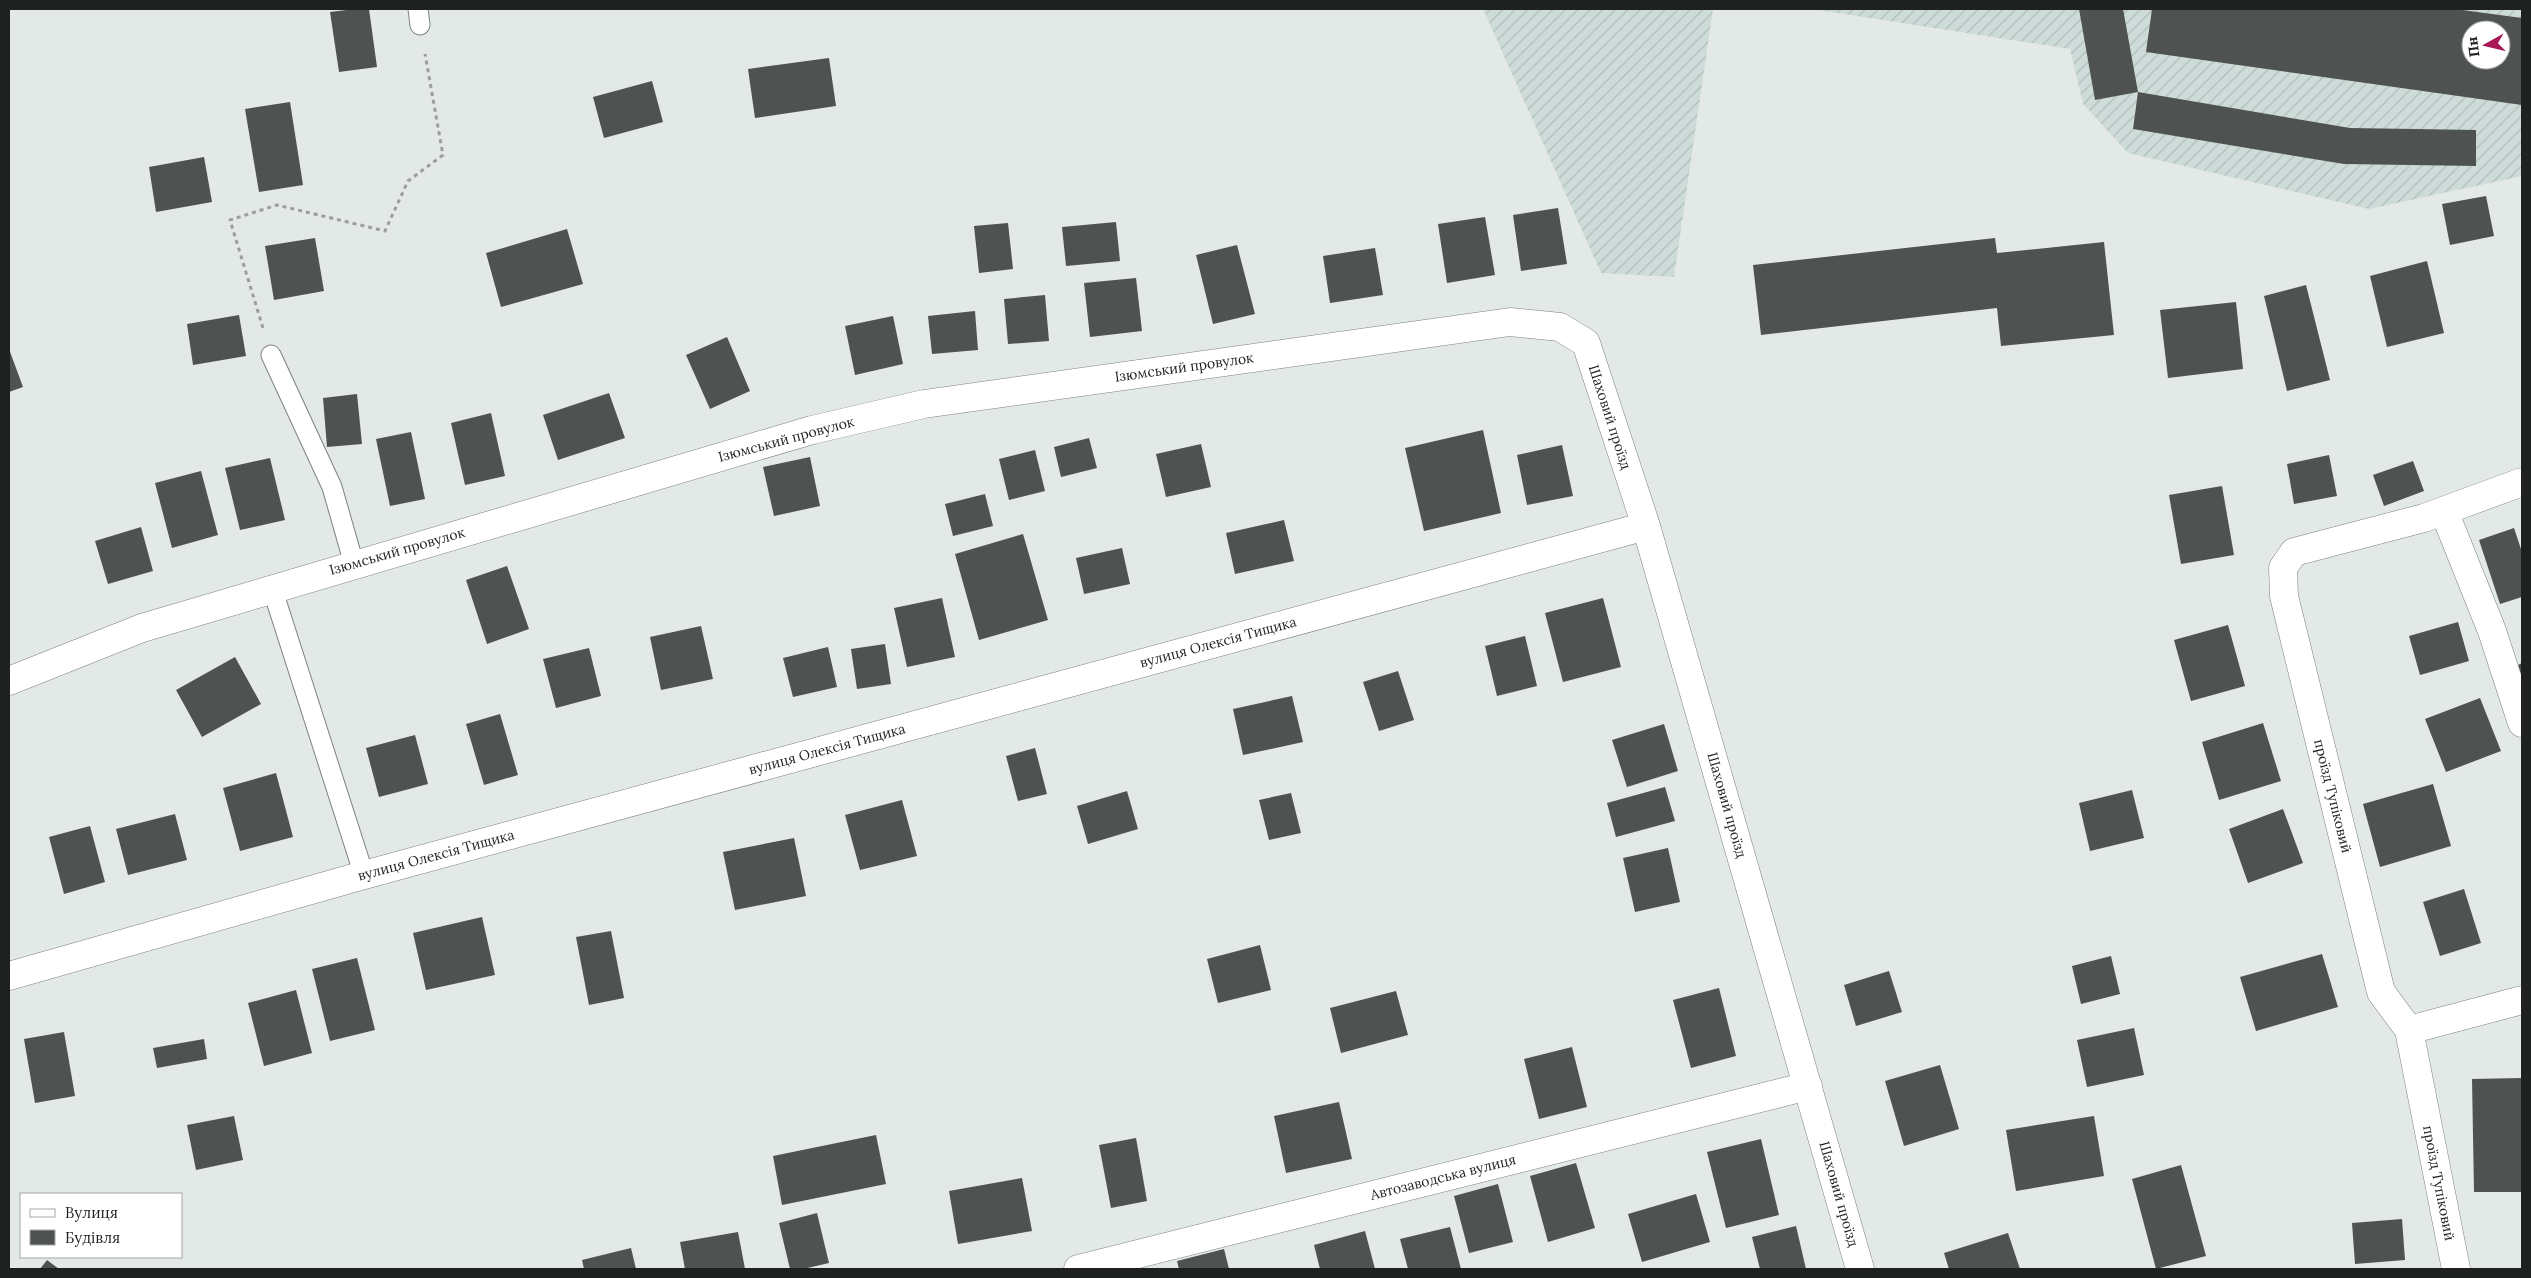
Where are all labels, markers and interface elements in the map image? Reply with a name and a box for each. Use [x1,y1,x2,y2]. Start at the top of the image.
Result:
north arrow [2461,20,2511,70]
text: Пн [2463,36,2483,58]
street label: Ізюмський провулок [1113,348,1255,386]
street label: Шаховий проїзд [1585,362,1635,472]
street label: Ізюмський провулок [716,412,856,466]
street label: Ізюмський провулок [327,523,467,579]
street label: вулиця Олексія Тищика [1138,612,1298,672]
street label: вулиця Олексія Тищика [747,719,907,779]
street label: проїзд Тупіковий [2310,737,2356,855]
street label: Шаховий проїзд [1703,750,1751,860]
street label: вулиця Олексія Тищика [356,825,516,885]
street label: проїзд Тупіковий [2419,1124,2459,1242]
street label: Шаховий проїзд [1815,1139,1863,1249]
street label: Автозаводська вулиця [1367,1150,1518,1204]
legend [20,1193,182,1258]
text: Вулиця [65,1203,118,1222]
text: Будівля [65,1228,120,1247]

